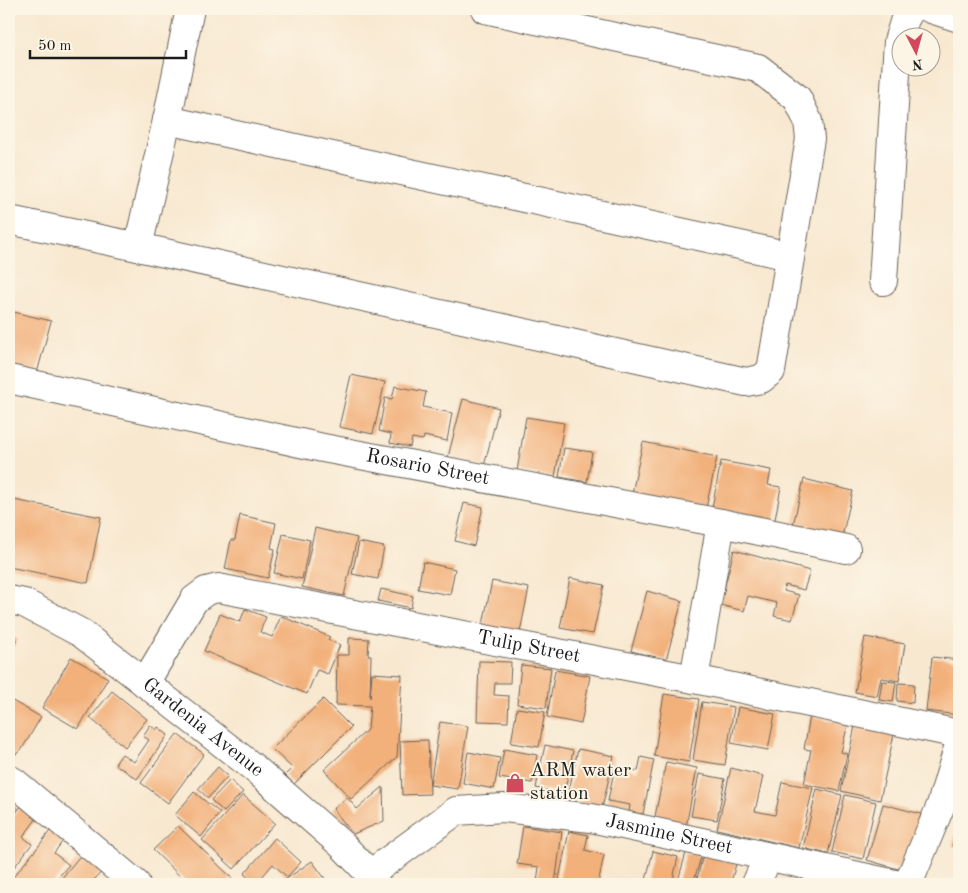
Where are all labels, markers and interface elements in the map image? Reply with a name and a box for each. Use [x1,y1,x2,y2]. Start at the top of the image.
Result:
scale bar [30,28,186,60]
north arrow [890,28,940,78]
text: 50 m [38,39,72,54]
text: N [911,56,923,71]
street label: Rosario Street [364,446,491,489]
street label: Tulip Street [475,628,582,667]
street label: Gardenia Avenue [138,675,267,781]
place label: ARM water station [530,761,631,804]
shop icon: ARM water station [504,772,526,794]
street label: Jasmine Street [604,811,734,858]

